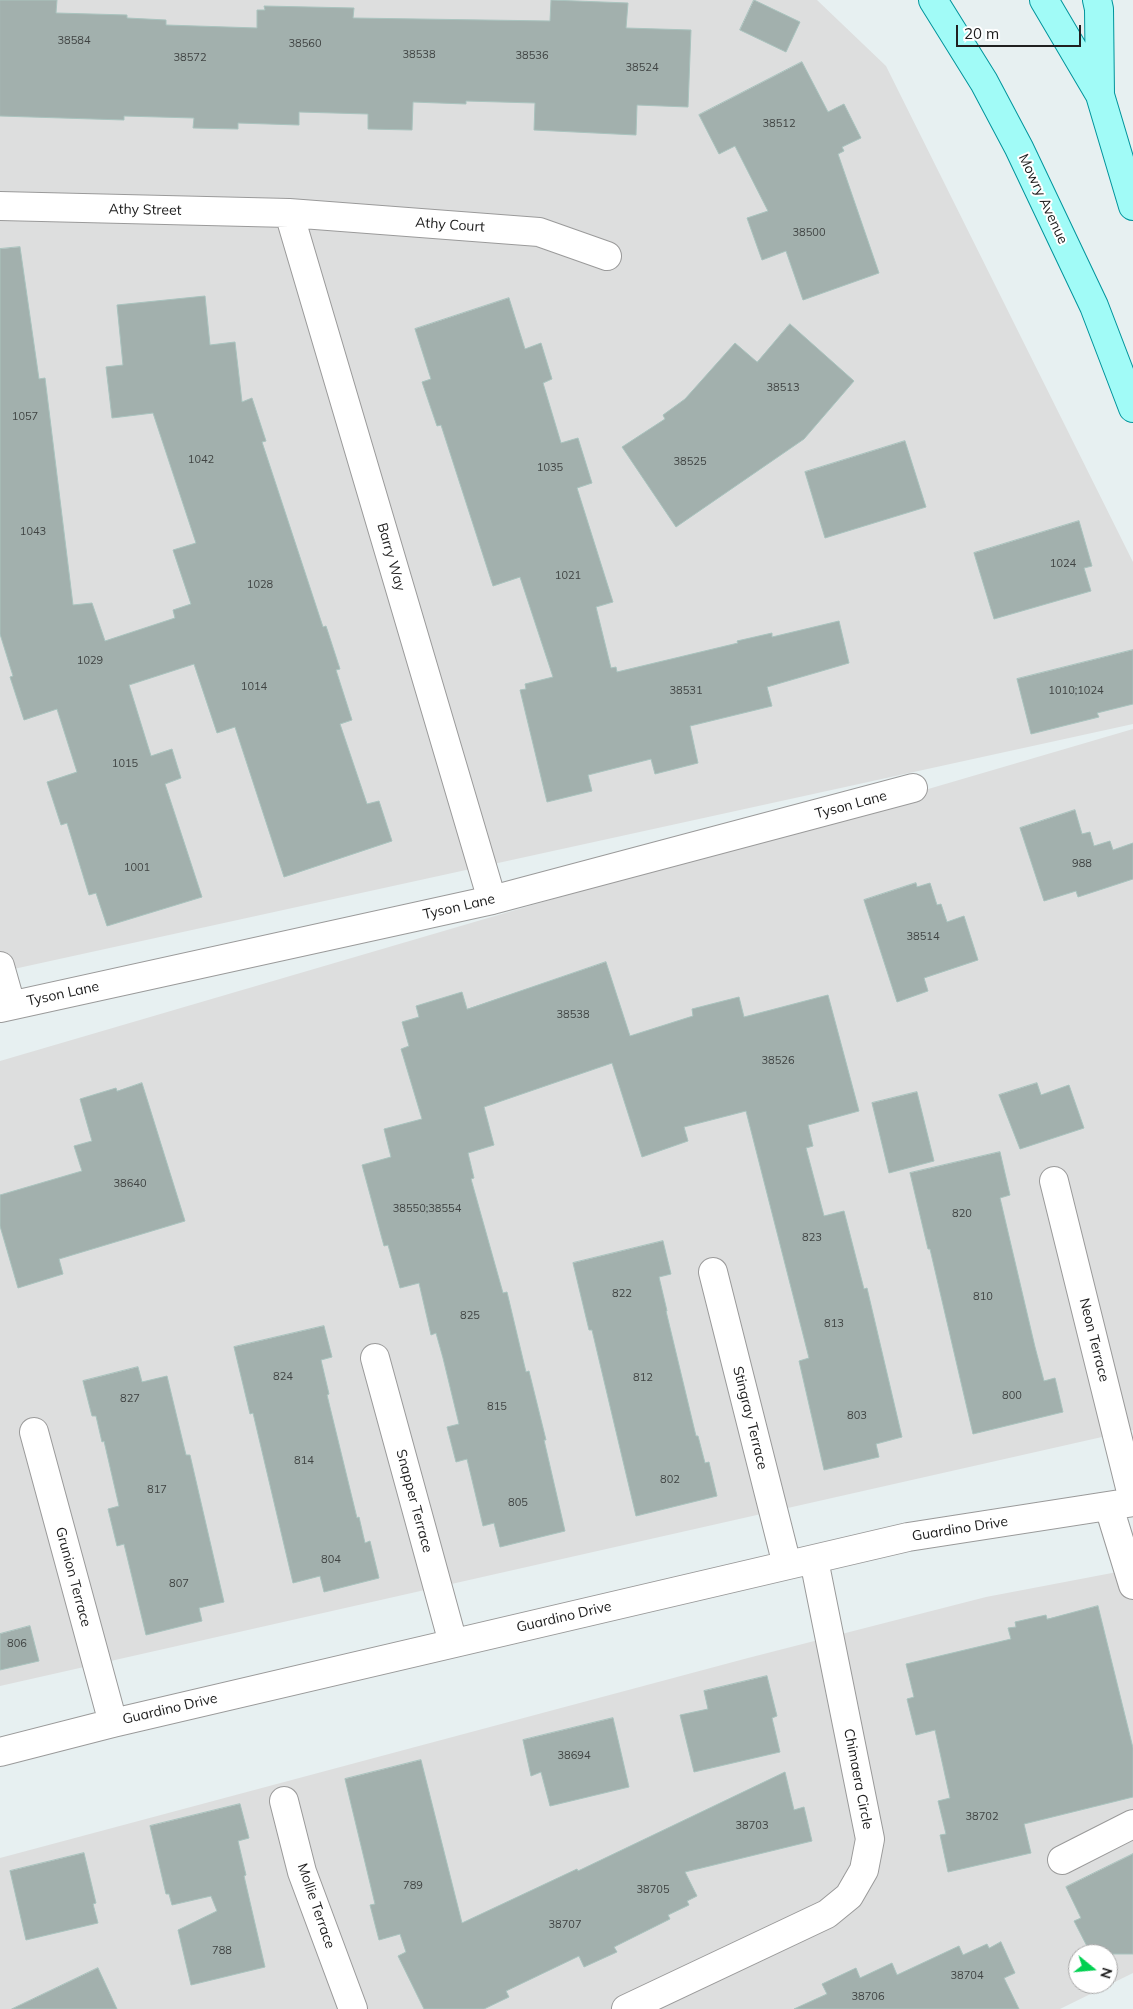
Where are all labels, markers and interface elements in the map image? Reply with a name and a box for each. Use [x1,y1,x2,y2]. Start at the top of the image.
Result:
scale bar [958,15,1083,47]
text: 20 m [964,24,999,43]
house number: 38584 [58,34,90,48]
house number: 38560 [289,37,321,51]
house number: 38538 [403,48,435,62]
house number: 38536 [516,49,548,63]
house number: 38572 [174,51,206,65]
house number: 38524 [626,61,658,75]
house number: 38512 [763,117,795,131]
street label: Mowry Avenue [1015,151,1071,247]
street label: Athy Street [108,201,182,219]
street label: Athy Court [415,214,485,236]
house number: 38500 [793,226,825,240]
house number: 38513 [767,381,799,395]
house number: 1057 [12,410,38,424]
house number: 1042 [188,453,214,467]
house number: 38525 [674,455,706,469]
house number: 1035 [537,461,563,475]
street label: Barry Way [373,521,409,593]
house number: 1043 [20,525,46,539]
house number: 1024 [1050,557,1076,571]
house number: 1021 [555,569,581,583]
house number: 1028 [247,578,273,592]
house number: 1029 [77,654,103,668]
house number: 1014 [241,680,267,694]
house number: 38531 [670,684,702,698]
house number: 1010;1024 [1048,684,1104,698]
house number: 1015 [112,757,138,771]
street label: Tyson Lane [813,787,889,823]
house number: 988 [1072,857,1092,871]
house number: 1001 [124,861,150,875]
street label: Tyson Lane [421,891,497,923]
house number: 38514 [907,930,939,944]
street label: Tyson Lane [25,978,101,1010]
house number: 38538 [557,1008,589,1022]
house number: 38526 [762,1054,794,1068]
house number: 38640 [114,1177,146,1191]
house number: 38550;38554 [393,1202,461,1216]
house number: 820 [952,1207,972,1221]
house number: 823 [802,1231,822,1245]
house number: 822 [612,1287,632,1301]
house number: 810 [973,1290,993,1304]
street label: Neon Terrace [1075,1296,1113,1384]
house number: 825 [460,1309,480,1323]
house number: 813 [824,1317,844,1331]
street label: Stingray Terrace [729,1365,771,1471]
house number: 824 [273,1370,293,1384]
house number: 812 [633,1371,653,1385]
house number: 800 [1002,1389,1022,1403]
house number: 827 [120,1392,140,1406]
house number: 815 [487,1400,507,1414]
house number: 803 [847,1409,867,1423]
street label: Snapper Terrace [392,1447,436,1555]
house number: 814 [294,1454,314,1468]
house number: 802 [660,1473,680,1487]
house number: 817 [147,1483,167,1497]
house number: 805 [508,1496,528,1510]
street label: Guardino Drive [911,1513,1009,1545]
street label: Grunion Terrace [52,1525,94,1629]
house number: 804 [321,1553,341,1567]
house number: 807 [169,1577,189,1591]
street label: Guardino Drive [515,1598,613,1636]
house number: 806 [7,1637,27,1651]
street label: Guardino Drive [121,1690,219,1728]
street label: Chimaera Circle [840,1727,876,1831]
house number: 38694 [558,1749,590,1763]
house number: 38702 [966,1810,998,1824]
house number: 38703 [736,1819,768,1833]
street label: Mollie Terrace [294,1861,338,1951]
house number: 789 [403,1879,423,1893]
house number: 38705 [637,1883,669,1897]
house number: 38707 [549,1918,581,1932]
house number: 788 [212,1944,232,1958]
north arrow [1068,1944,1118,1994]
text: N [1096,1965,1117,1981]
house number: 38704 [951,1969,983,1983]
house number: 38706 [852,1990,884,2004]

